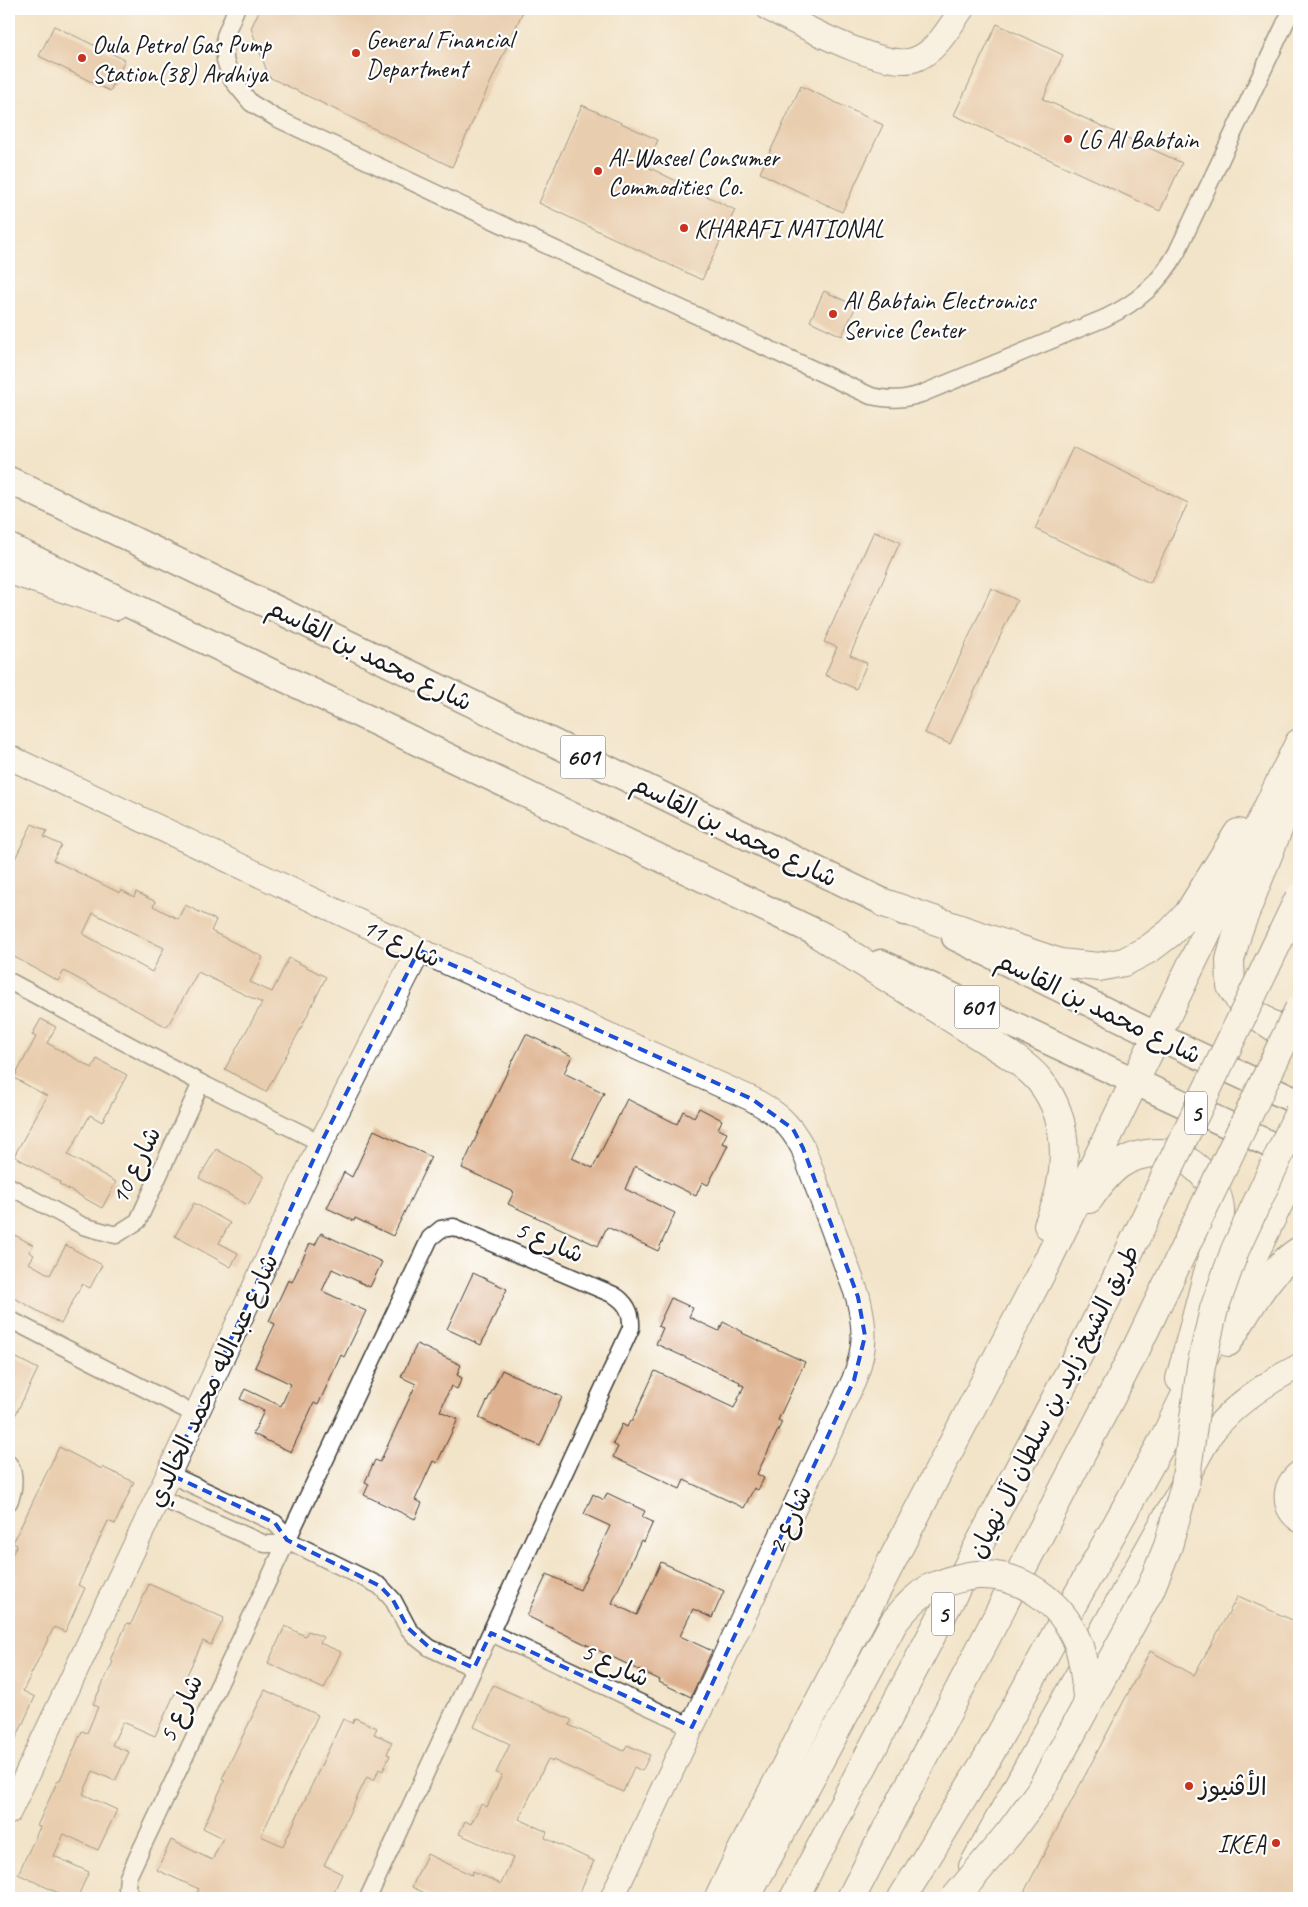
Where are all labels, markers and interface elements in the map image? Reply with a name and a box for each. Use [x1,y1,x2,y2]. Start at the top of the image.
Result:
place label: General Financial Department [366,24,518,85]
place label: Oula Petrol Gas Pump Station(38) Ardhiya [92,29,272,90]
marker: General Financial Department [350,47,362,59]
marker: Oula Petrol Gas Pump Station(38) Ardhiya [76,52,88,64]
place label: LG Al Babtain [1078,124,1199,156]
marker: LG Al Babtain [1062,133,1074,145]
place label: Al-Waseel Consumer Commodities Co. [608,142,781,203]
marker: Al-Waseel Consumer Commodities Co. [592,165,604,177]
place label: KHARAFI NATIONAL [694,213,884,245]
marker: KHARAFI NATIONAL [678,222,690,234]
place label: Al Babtain Electronics Service Center [843,285,1038,346]
marker: Al Babtain Electronics Service Center [827,308,839,320]
street label: شارع محمد بن القاسم [260,591,477,721]
road number: 601 [560,736,606,779]
street label: شارع محمد بن القاسم [625,767,842,897]
street label: شارع 11 [357,911,446,976]
street label: شارع محمد بن القاسم [989,944,1206,1074]
road number: 601 [954,986,1000,1028]
road number: 5 [1185,1092,1207,1134]
street label: شارع 10 [103,1121,169,1210]
street label: شارع 5 [510,1213,589,1272]
street label: طريق الشيخ زايد بن سلطان آل نهيان [961,1239,1147,1564]
street label: شارع عبدالله محمد الخالدي [140,1248,288,1513]
street label: شارع 2 [760,1480,820,1559]
road number: 5 [932,1592,954,1636]
street label: شارع 5 [576,1635,655,1695]
street label: شارع 5 [151,1669,211,1748]
place label: الأڤنيوز [1197,1769,1267,1803]
marker: الأڤنيوز [1183,1780,1195,1792]
place label: IKEA [1218,1828,1266,1860]
marker: IKEA [1270,1837,1282,1849]

